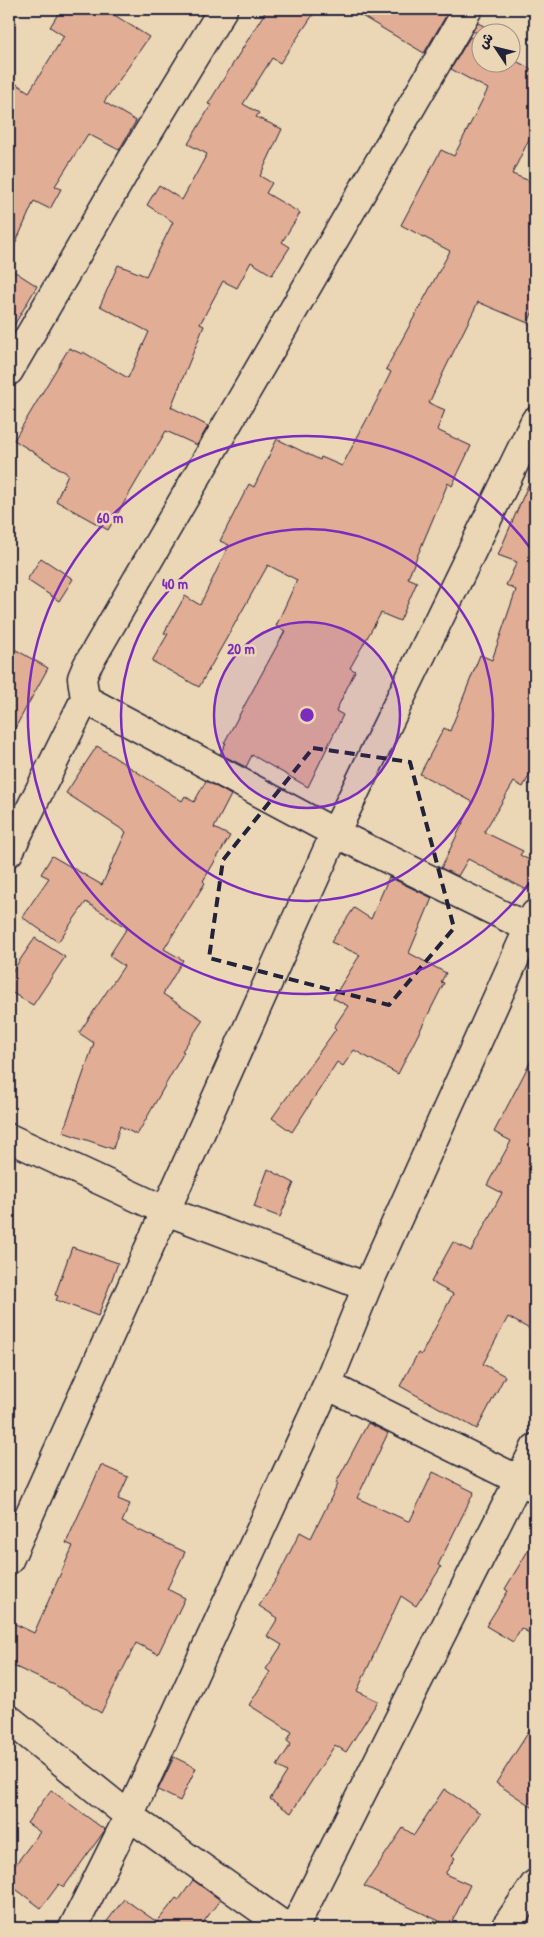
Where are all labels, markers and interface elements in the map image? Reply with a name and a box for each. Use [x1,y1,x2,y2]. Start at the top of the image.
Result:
north arrow [472,22,522,72]
text: ش [473,28,497,52]
text: 60 m [97,507,123,528]
text: 40 m [162,573,188,594]
text: 20 m [227,638,255,659]
centre of rings [298,706,316,724]

